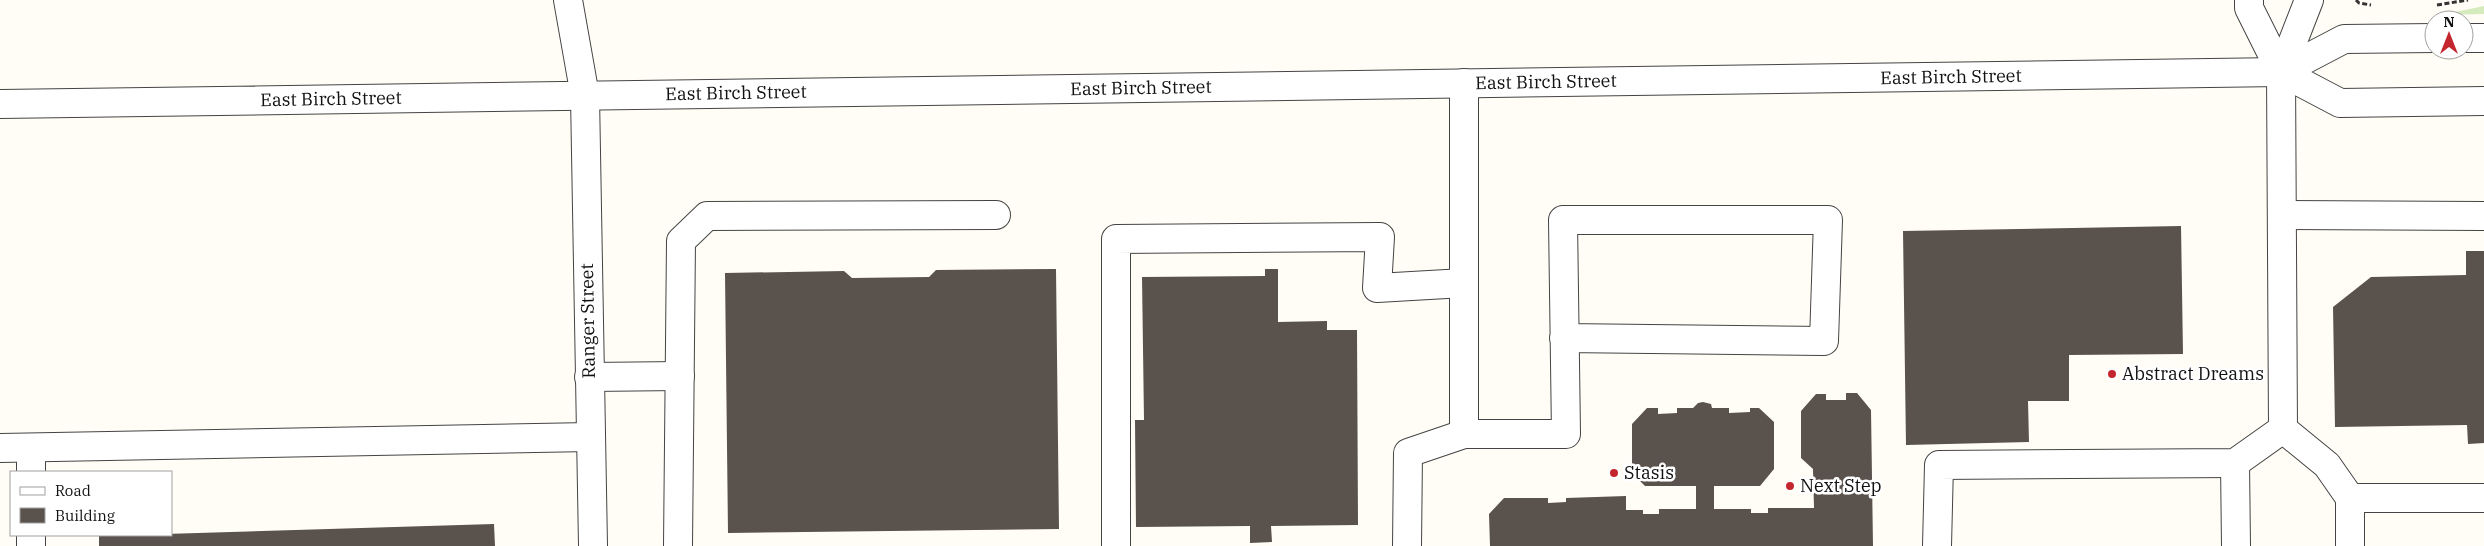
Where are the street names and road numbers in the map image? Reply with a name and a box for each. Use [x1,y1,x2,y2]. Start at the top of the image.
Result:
street label: East Birch Street [1880,64,2022,89]
street label: East Birch Street [1475,69,1617,94]
street label: East Birch Street [1070,75,1212,100]
street label: East Birch Street [665,80,807,105]
street label: East Birch Street [260,86,402,111]
street label: Ranger Street [575,263,600,379]

